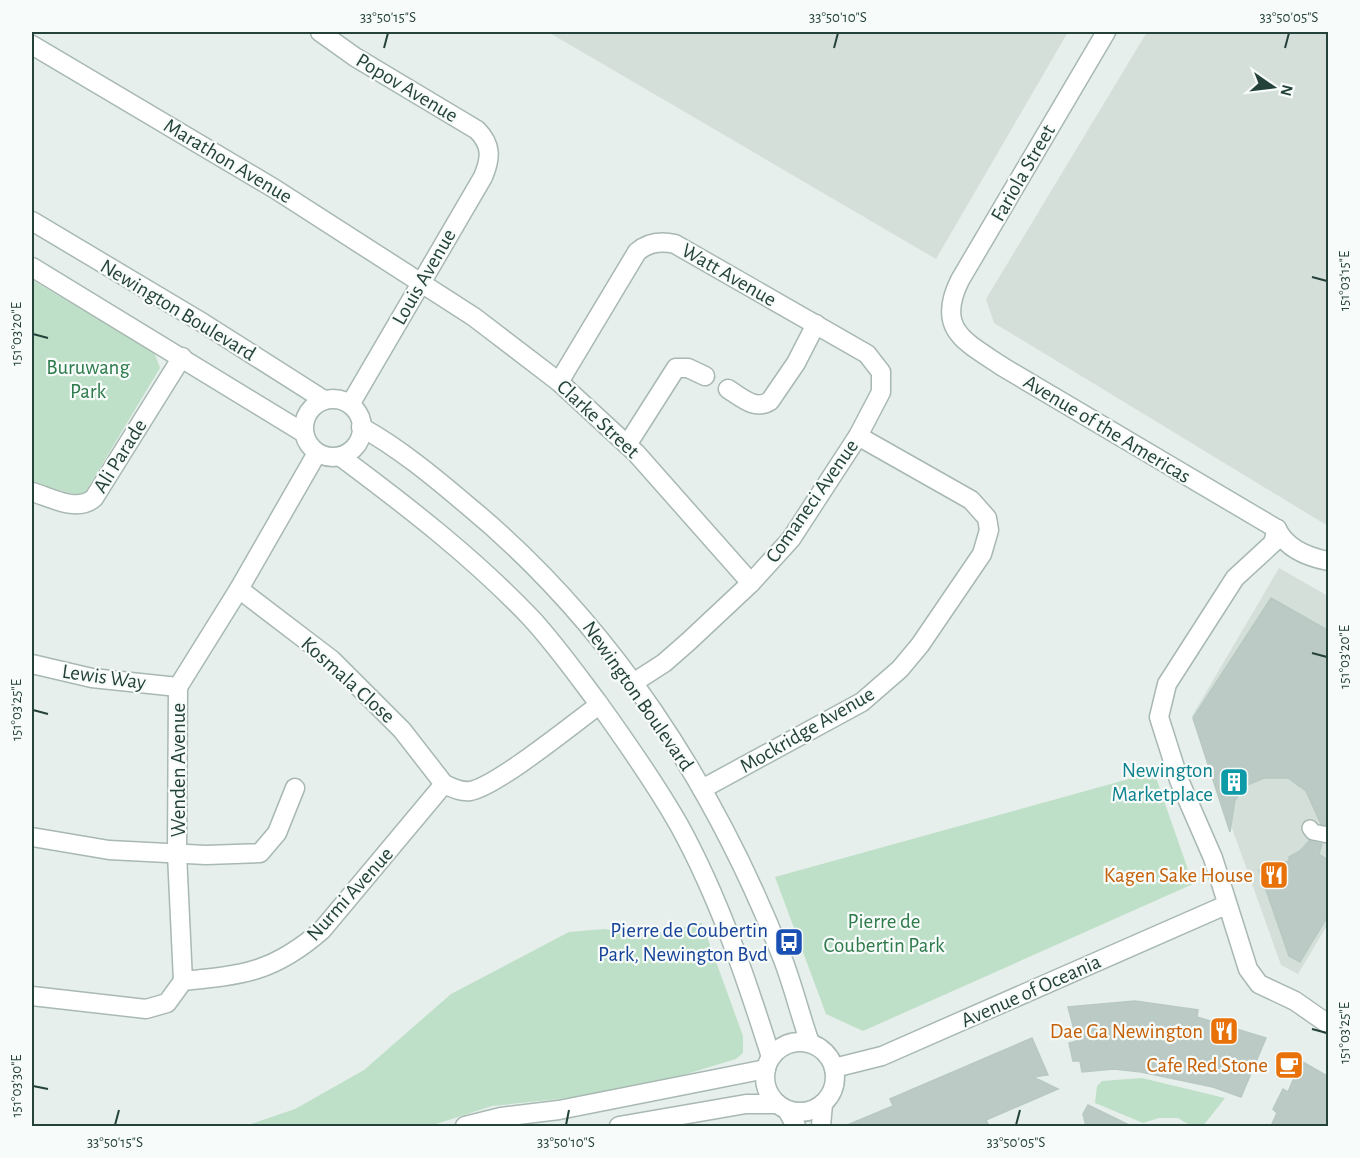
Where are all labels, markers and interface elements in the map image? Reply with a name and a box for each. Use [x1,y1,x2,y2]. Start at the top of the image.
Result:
text: 33°50'15"S [360,10,416,25]
text: 33°50'10"S [809,10,867,25]
text: 33°50'05"S [1260,10,1318,25]
street label: Popov Avenue [352,49,462,127]
north arrow [1243,57,1303,117]
text: N [1277,83,1296,98]
street label: Marathon Avenue [160,115,296,207]
street label: Fariola Street [987,121,1059,225]
street label: Louis Avenue [388,225,460,329]
street label: Watt Avenue [678,240,780,310]
text: 151°03'15"E [1337,251,1352,311]
street label: Newington Boulevard [97,255,260,365]
text: 151°03'20"E [9,302,24,366]
park label: Buruwang Park [46,357,130,402]
street label: Avenue of the Americas [1020,371,1194,487]
street label: Clarke Street [553,376,643,462]
street label: Ali Parade [89,415,151,497]
street label: Comaneci Avenue [762,435,862,567]
street label: Newington Boulevard [579,617,698,775]
text: 151°03'20"E [1337,625,1352,689]
street label: Kosmala Close [297,633,399,727]
street label: Lewis Way [61,661,147,693]
text: 151°03'25"E [9,679,24,741]
street label: Mockridge Avenue [736,683,878,777]
street label: Wenden Avenue [168,703,189,837]
place label: Newington Marketplace [1111,760,1213,805]
building icon: Newington Marketplace [1218,766,1250,798]
street label: Nurmi Avenue [303,843,397,945]
restaurant icon: Kagen Sake House [1258,859,1290,891]
place label: Kagen Sake House [1104,865,1253,886]
park label: Pierre de Coubertin Park [823,911,945,956]
place label: Pierre de Coubertin Park, Newington Bvd [598,920,768,965]
bus stop icon: Pierre de Coubertin Park, Newington Bvd [773,926,805,958]
street label: Avenue of Oceania [958,951,1104,1031]
text: 151°03'25"E [1337,1002,1352,1064]
restaurant icon: Dae Ga Newington [1208,1015,1240,1047]
place label: Dae Ga Newington [1050,1021,1203,1042]
cafe icon: Cafe Red Stone [1273,1049,1305,1081]
text: 151°03'30"E [9,1054,24,1118]
place label: Cafe Red Stone [1147,1055,1268,1076]
text: 33°50'15"S [87,1135,143,1150]
text: 33°50'10"S [537,1135,595,1150]
text: 33°50'05"S [987,1135,1045,1150]

